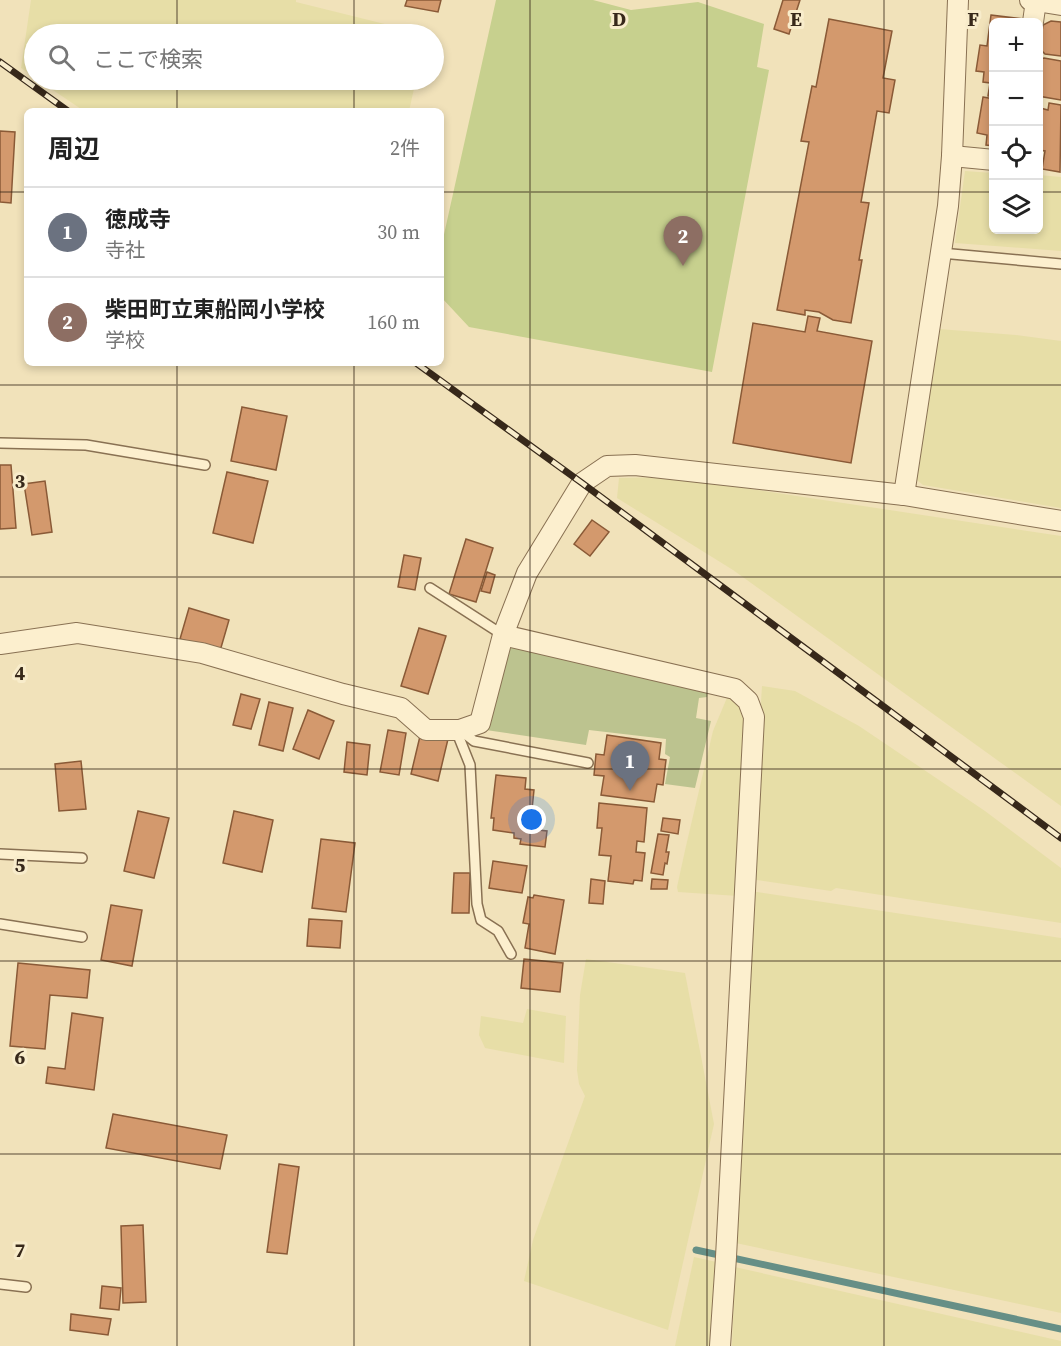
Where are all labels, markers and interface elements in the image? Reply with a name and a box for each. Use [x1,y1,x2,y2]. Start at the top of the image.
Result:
text: D [612,5,626,33]
text: E [790,5,802,33]
text: F [967,5,979,33]
map controls [989,18,1043,234]
button: + [989,18,1043,72]
search box [24,24,444,90]
icon: search [45,41,78,74]
text: ここで検索 [93,44,203,74]
button: − [989,72,1043,126]
button: locate [989,126,1043,180]
text: 周辺 [48,131,100,167]
text: 2件 [390,134,420,162]
button: layers [989,180,1043,234]
text: 徳成寺 [105,204,171,234]
pin: 2 [664,216,702,266]
text: 1 [62,218,73,246]
text: 30 m [377,218,420,246]
text: 寺社 [105,236,145,264]
text: 柴田町立東船岡小学校 [105,294,325,324]
text: 2 [62,308,73,336]
text: 160 m [367,308,420,336]
text: 学校 [105,326,145,354]
text: 3 [15,467,26,495]
text: 4 [15,659,26,687]
pin: 1 [610,742,650,791]
your location [517,805,546,834]
text: 5 [15,851,26,879]
text: 6 [15,1043,26,1071]
text: 7 [15,1236,26,1264]

